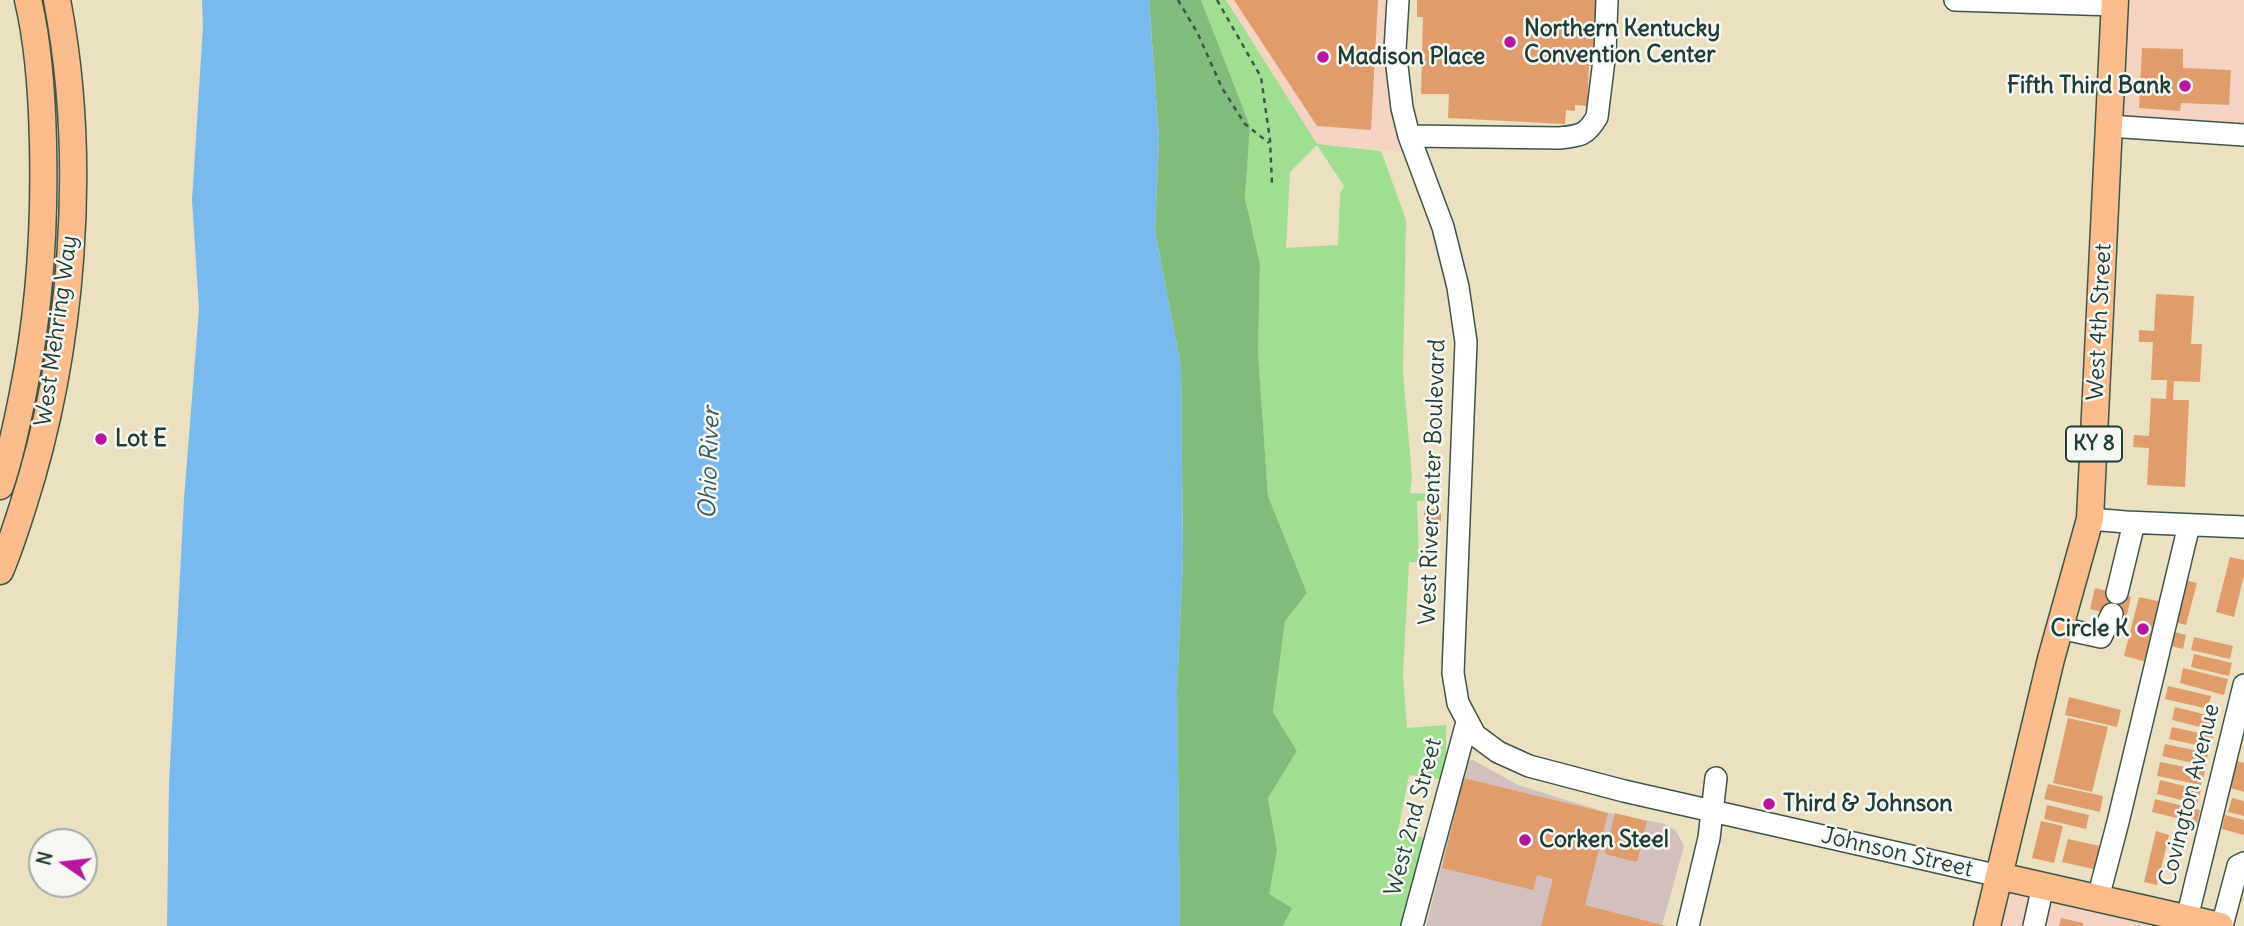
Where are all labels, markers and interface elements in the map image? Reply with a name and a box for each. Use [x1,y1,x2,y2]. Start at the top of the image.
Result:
place label: Northern Kentucky Convention Center [1524,15,1720,69]
marker: Northern Kentucky Convention Center [1502,34,1518,50]
place label: Madison Place [1337,43,1485,71]
marker: Madison Place [1315,49,1331,65]
place label: Fifth Third Bank [2007,72,2171,100]
marker: Fifth Third Bank [2177,78,2193,94]
street label: West Mehring Way [30,234,84,428]
street label: West 4th Street [2082,243,2118,401]
street label: West Rivercenter Boulevard [1414,339,1452,625]
water label: Ohio River [694,407,726,519]
place label: Lot E [115,425,167,453]
road number: KY 8 [2066,426,2122,462]
marker: Lot E [93,431,109,447]
place label: Circle K [2051,615,2129,643]
marker: Circle K [2135,621,2151,637]
street label: Covington Avenue [2154,701,2226,889]
street label: West 2nd Street [1380,735,1448,899]
place label: Third & Johnson [1783,790,1953,818]
marker: Third & Johnson [1761,796,1777,812]
street label: Johnson Street [1819,822,1975,884]
place label: Corken Steel [1539,826,1669,854]
north arrow [28,828,98,898]
marker: Corken Steel [1517,832,1533,848]
text: N [31,849,58,868]

